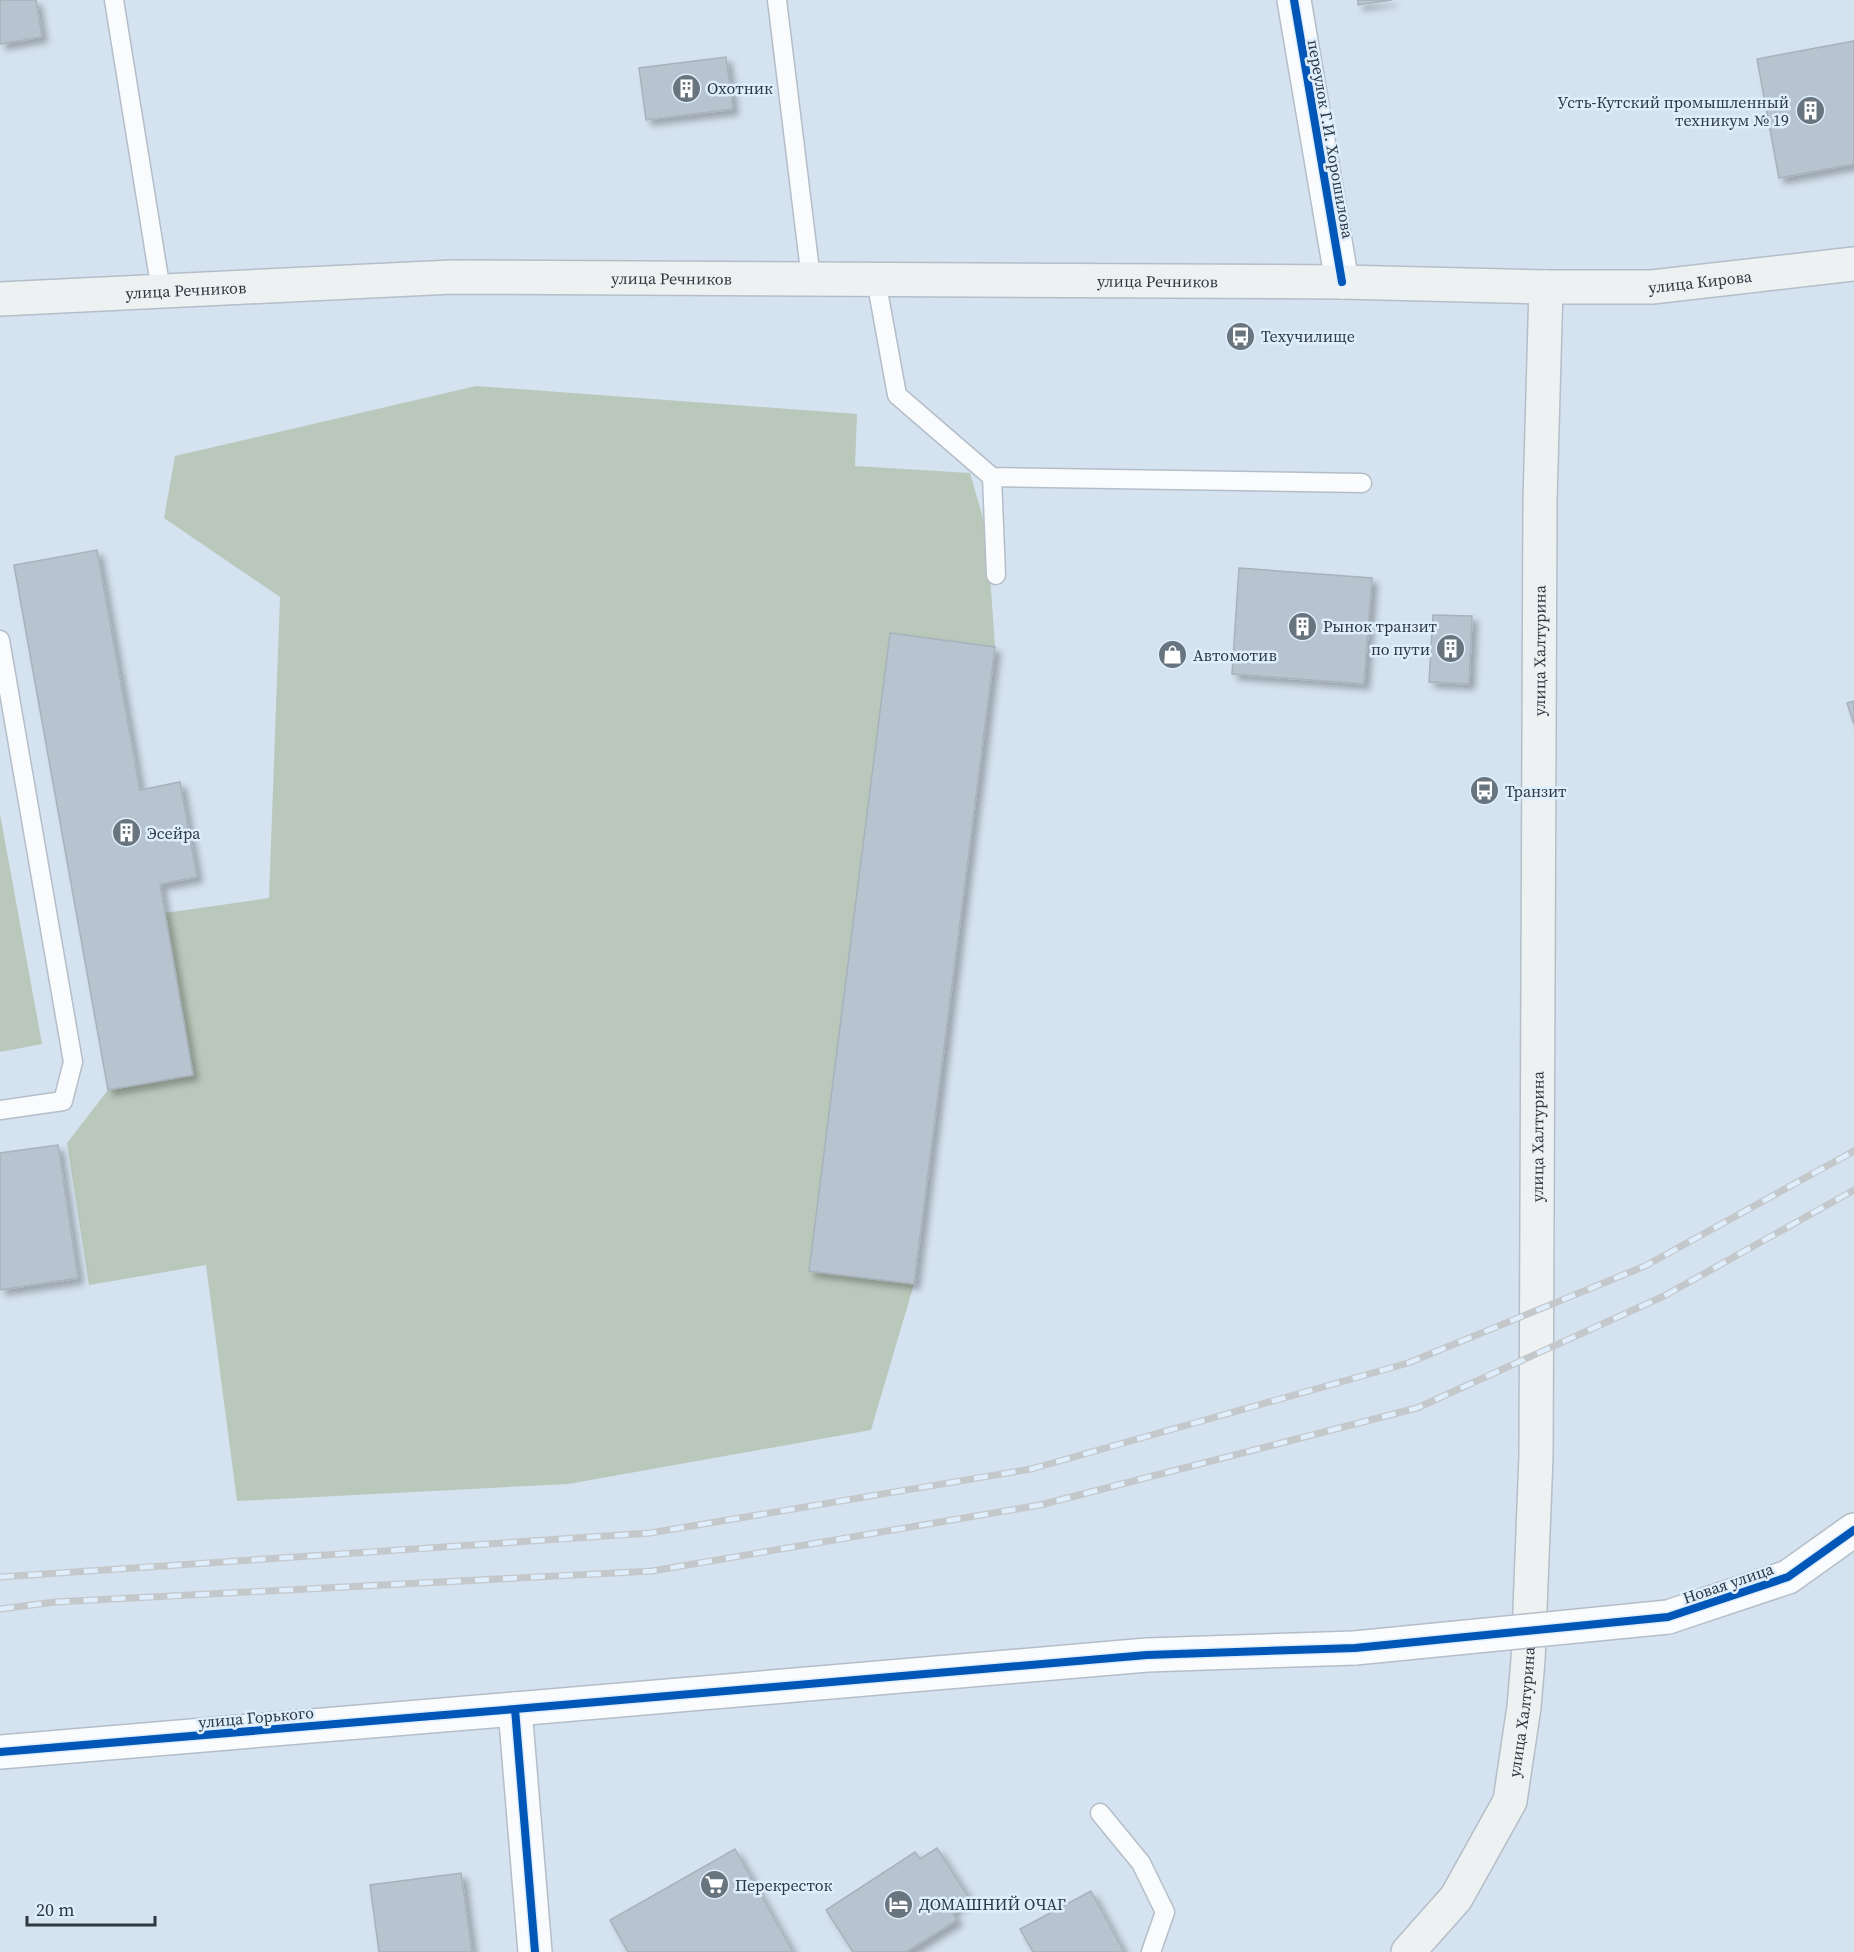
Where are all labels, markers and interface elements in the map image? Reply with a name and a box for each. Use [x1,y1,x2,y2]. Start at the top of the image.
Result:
street label: переулок Г.И. Хорошилова [1303,38,1359,241]
building icon: Охотник [670,72,702,104]
place label: Охотник [707,77,773,99]
place label: Усть-Кутский промышленный техникум № 19 [1558,91,1789,131]
building icon: Усть-Кутский промышленный техникум № 19 [1794,95,1826,127]
street label: улица Кирова [1647,265,1754,298]
street label: улица Речников [611,267,732,290]
street label: улица Речников [1097,270,1218,292]
street label: улица Речников [125,276,247,304]
bus stop icon: Техучилище [1224,320,1256,352]
place label: Техучилище [1261,325,1355,347]
street label: улица Халтурина [1528,584,1551,716]
building icon: Рынок транзит [1286,610,1318,642]
place label: Рынок транзит [1323,615,1438,637]
building icon: по пути [1435,633,1467,665]
place label: по пути [1371,638,1430,660]
shop icon: Автомотив [1156,639,1188,671]
place label: Автомотив [1193,644,1277,666]
bus stop icon: Транзит [1468,775,1500,807]
place label: Транзит [1505,780,1567,802]
building icon: Эсейра [110,817,142,849]
place label: Эсейра [147,822,201,844]
street label: улица Халтурина [1526,1070,1549,1202]
street label: Новая улица [1680,1557,1777,1609]
street label: улица Халтурина [1503,1646,1540,1779]
street label: улица Горького [197,1701,315,1733]
supermarket icon: Перекресток [698,1869,730,1901]
place label: Перекресток [735,1874,833,1896]
hotel icon: ДОМАШНИЙ ОЧАГ [882,1888,914,1920]
scale bar [27,1889,154,1927]
place label: ДОМАШНИЙ ОЧАГ [919,1893,1066,1915]
text: 20 m [36,1897,74,1922]

